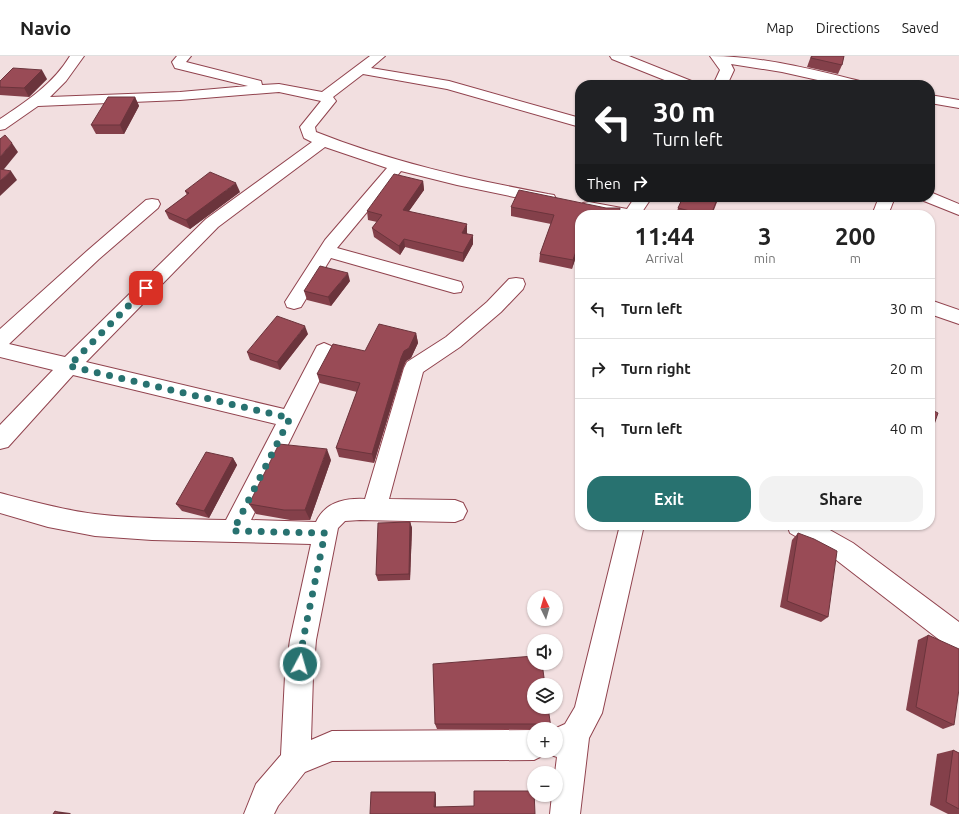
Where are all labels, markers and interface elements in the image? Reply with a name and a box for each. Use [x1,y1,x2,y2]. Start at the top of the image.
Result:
text: Navio [20,17,71,39]
text: Map [766,20,794,36]
text: Directions [816,20,880,36]
text: Saved [902,20,939,36]
icon: left [587,96,639,148]
text: 30 m [653,96,715,127]
text: Turn left [653,129,723,149]
icon: right [629,172,651,194]
text: Then [587,175,621,192]
text: 11:44 [634,223,694,250]
text: 3 [758,223,771,250]
text: 200 [835,223,876,250]
text: Arrival [645,251,683,265]
text: min [754,251,776,265]
text: m [850,251,861,265]
pin [129,271,163,305]
icon: arrive [135,277,157,299]
icon: left [587,298,609,320]
text: Turn left [621,300,682,317]
text: 30 m [890,300,923,317]
icon: right [587,358,609,380]
text: Turn right [621,360,691,377]
text: 20 m [890,360,923,377]
icon: left [587,418,609,440]
text: Turn left [621,420,682,437]
text: 40 m [890,420,923,437]
button: Exit [587,476,751,522]
button: Share [759,476,923,522]
north arrow [527,590,563,626]
map controls [527,590,563,802]
button: sound [527,634,563,670]
position arrow [279,643,321,685]
button: layers [527,678,563,714]
button: + [527,722,563,758]
button: − [527,766,563,802]

